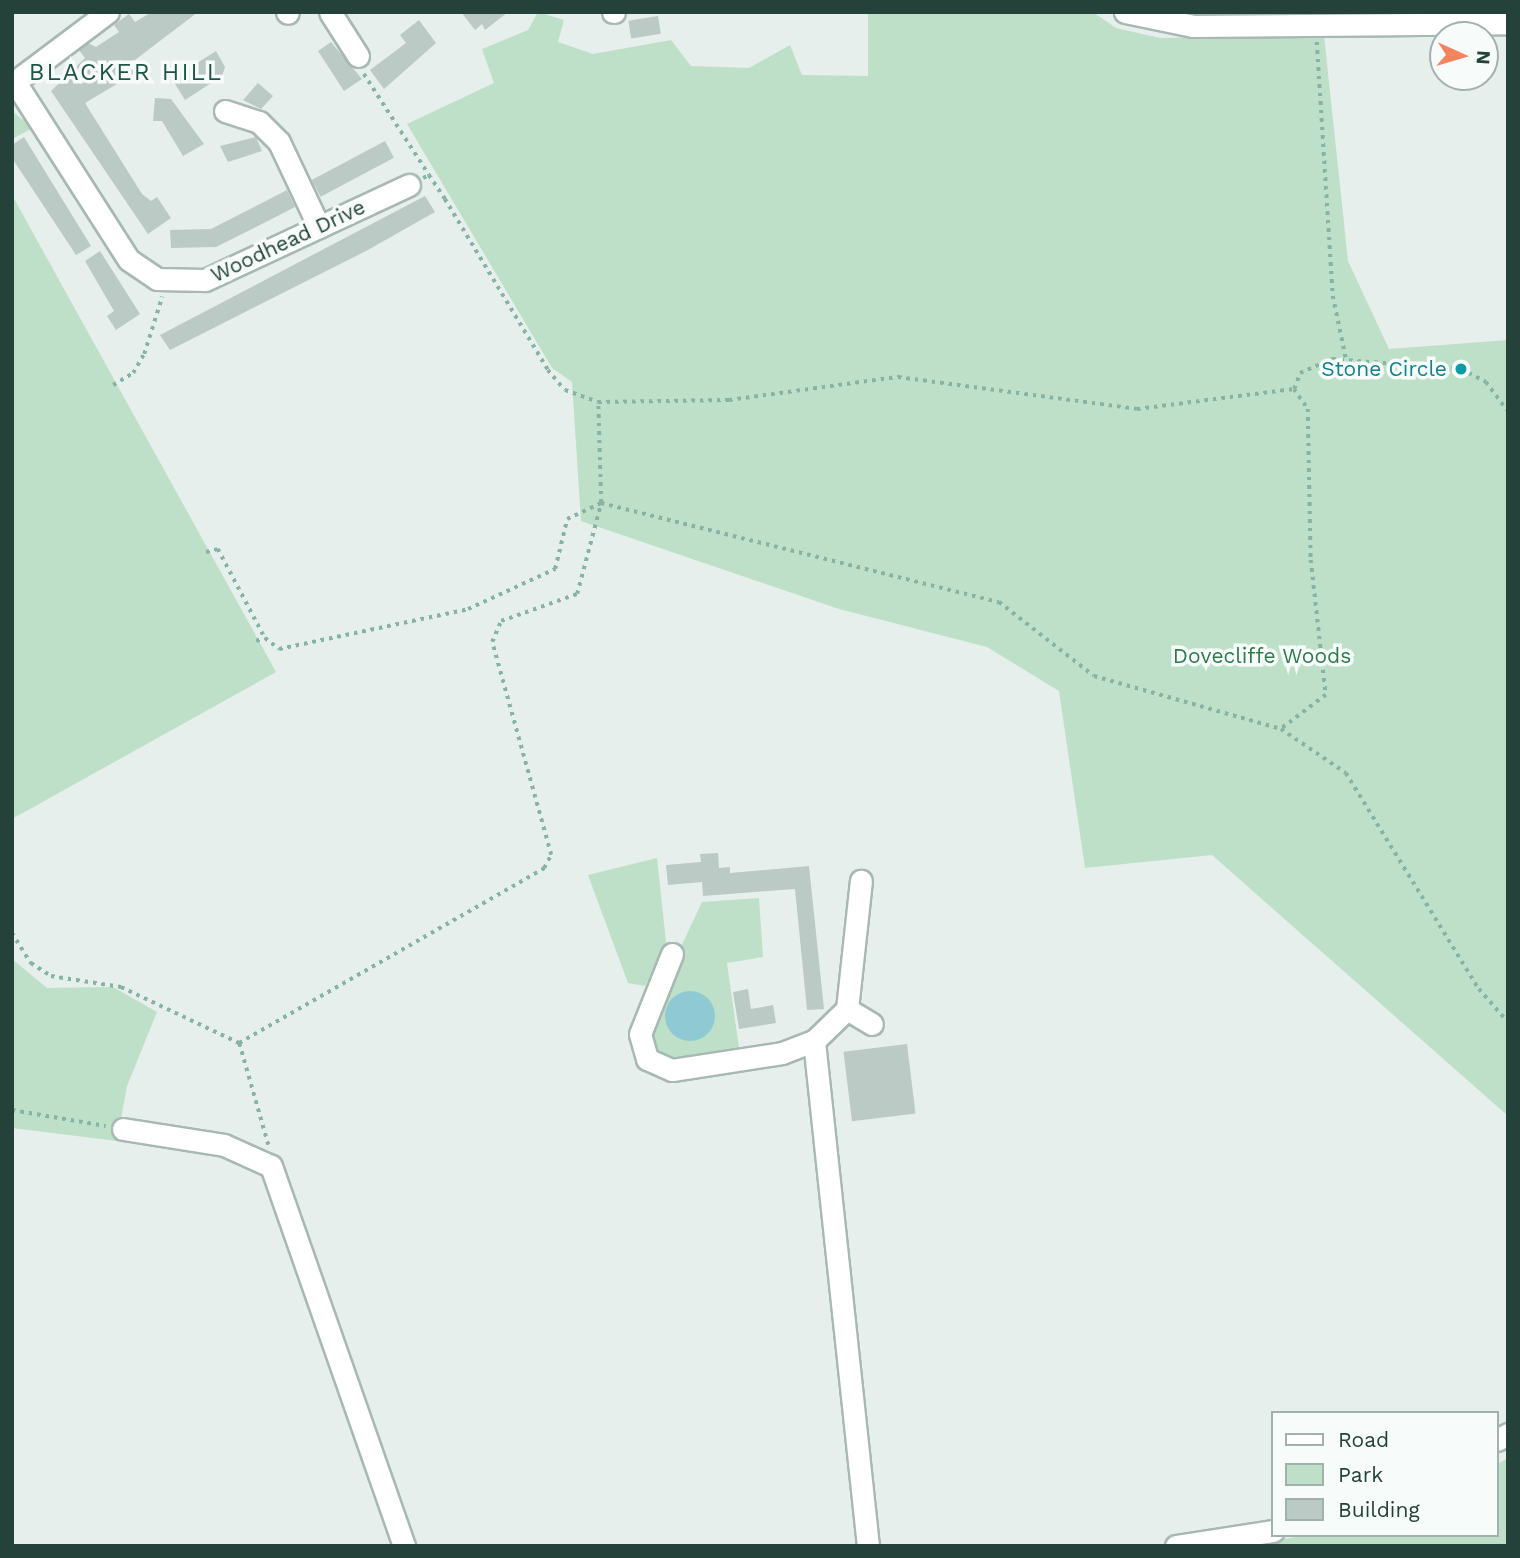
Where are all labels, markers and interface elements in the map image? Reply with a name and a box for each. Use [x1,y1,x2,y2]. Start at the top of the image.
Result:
north arrow [1429,21,1499,91]
text: N [1471,50,1495,65]
district label: BLACKER HILL [30,59,222,87]
street label: Woodhead Drive [207,194,369,288]
place label: Stone Circle [1321,356,1447,382]
marker: Stone Circle [1453,361,1469,377]
park label: Dovecliffe Woods [1173,643,1351,669]
legend [1272,1411,1499,1537]
text: Road [1338,1427,1389,1452]
text: Park [1338,1462,1383,1487]
text: Building [1338,1497,1420,1522]

